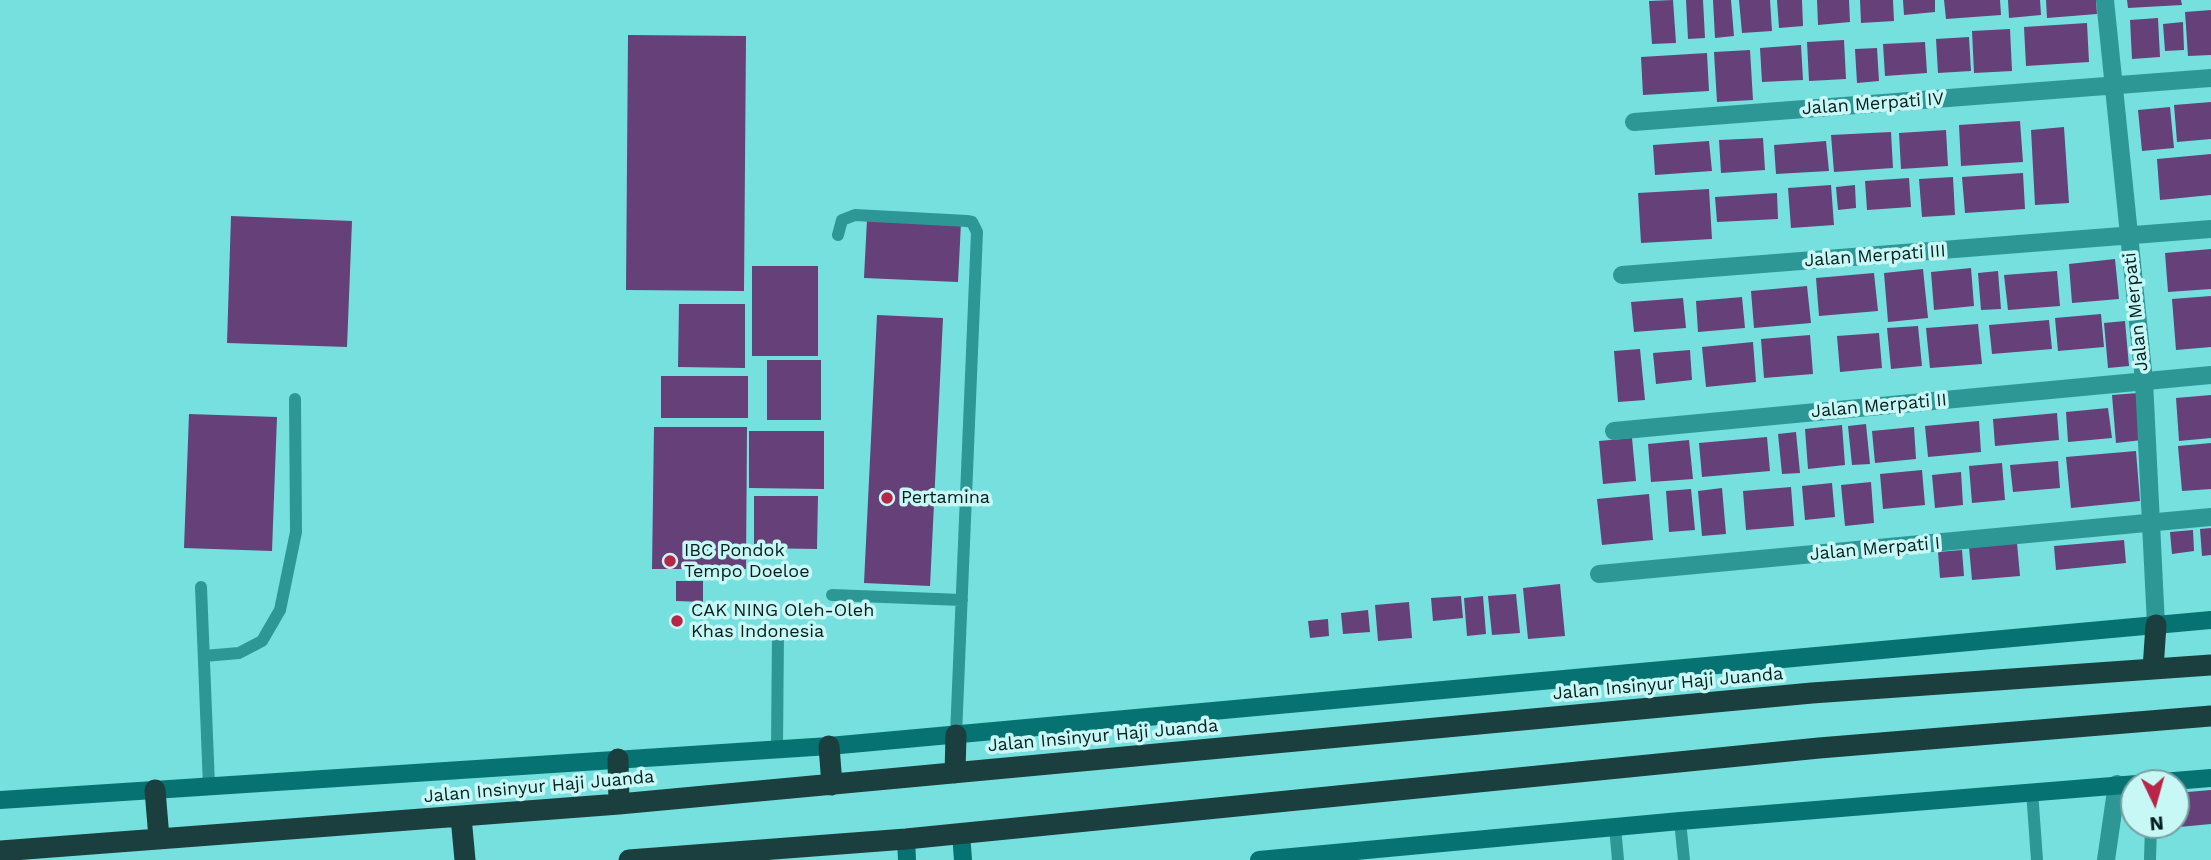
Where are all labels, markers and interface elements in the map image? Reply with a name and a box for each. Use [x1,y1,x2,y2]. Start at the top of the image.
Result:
street label: Jalan Merpati IV [1801,88,1945,120]
street label: Jalan Merpati III [1804,240,1946,272]
street label: Jalan Merpati [2119,251,2153,373]
street label: Jalan Merpati II [1810,389,1948,423]
place label: Pertamina [901,487,990,509]
marker: Pertamina [879,490,895,506]
street label: Jalan Merpati I [1809,533,1941,565]
place label: IBC Pondok Tempo Doeloe [684,540,810,582]
marker: IBC Pondok Tempo Doeloe [662,553,678,569]
place label: CAK NING Oleh-Oleh Khas Indonesia [691,600,874,642]
marker: CAK NING Oleh-Oleh Khas Indonesia [669,613,685,629]
street label: Jalan Insinyur Haji Juanda [1552,663,1784,705]
street label: Jalan Insinyur Haji Juanda [987,715,1219,757]
street label: Jalan Insinyur Haji Juanda [423,766,655,808]
north arrow [2120,769,2190,839]
text: N [2149,811,2165,835]

